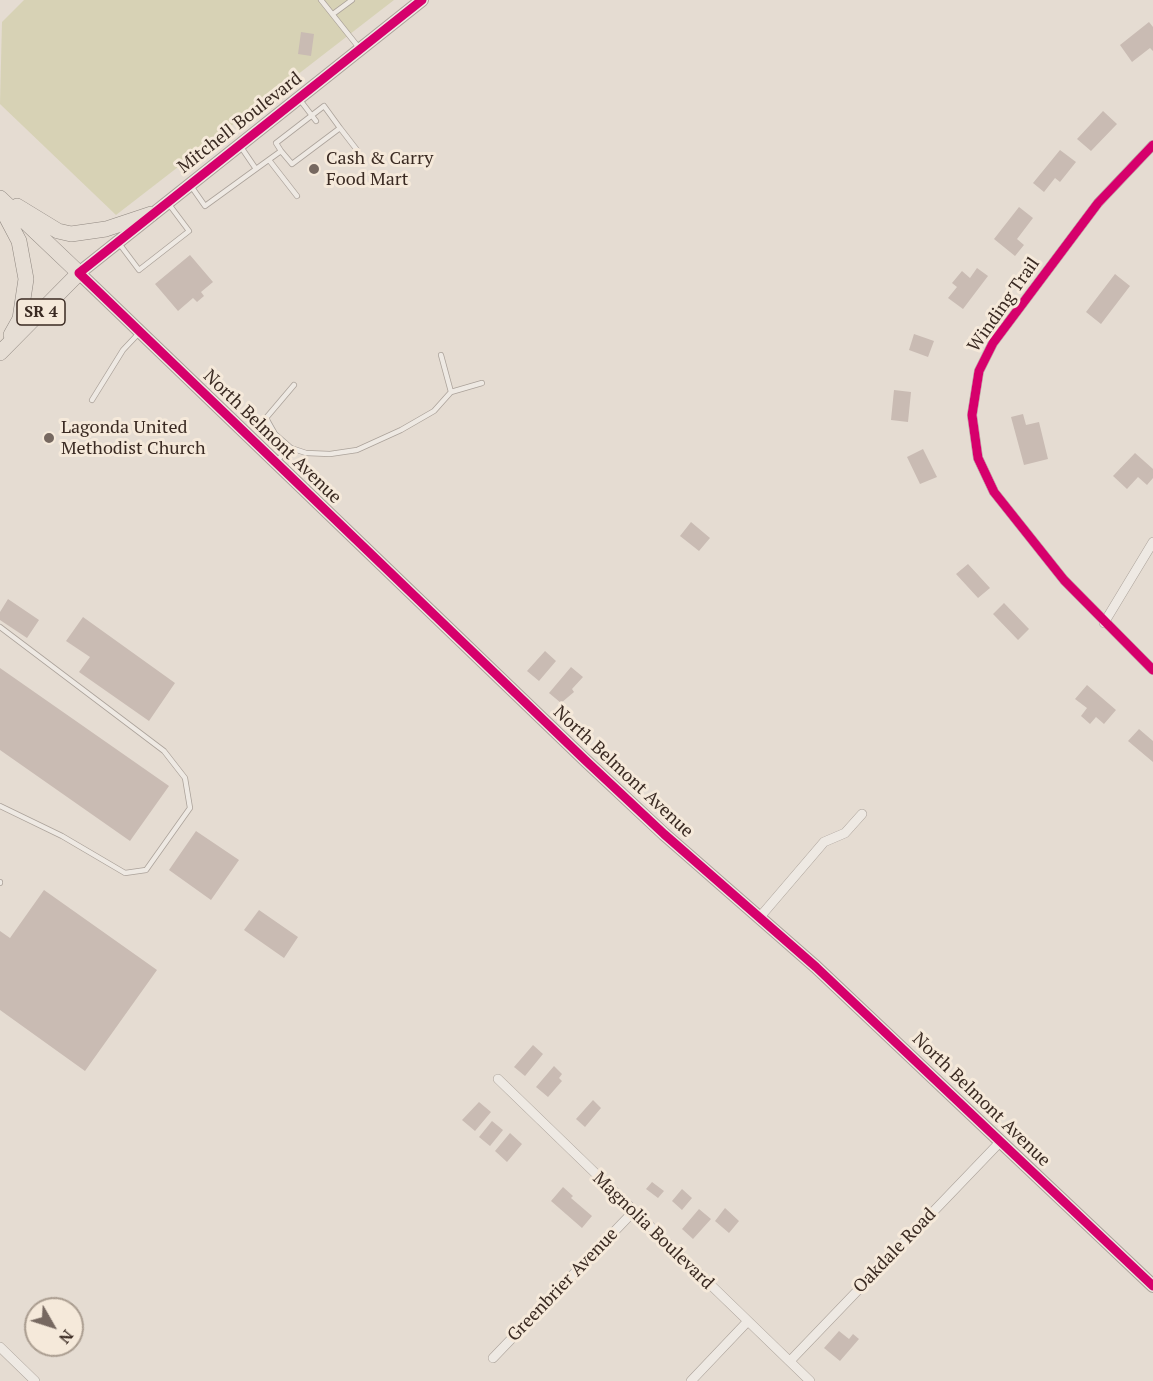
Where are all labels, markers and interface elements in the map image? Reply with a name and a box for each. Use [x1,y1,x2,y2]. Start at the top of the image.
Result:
street label: Mitchell Boulevard [174,68,306,178]
place label: Cash & Carry Food Mart [326,148,433,190]
marker: Cash & Carry Food Mart [307,162,321,176]
street label: Winding Trail [964,254,1044,356]
road number: SR 4 [17,299,65,325]
street label: North Belmont Avenue [199,366,345,508]
place label: Lagonda United Methodist Church [61,417,205,460]
marker: Lagonda United Methodist Church [42,431,56,445]
street label: North Belmont Avenue [549,702,697,842]
street label: North Belmont Avenue [908,1029,1054,1171]
street label: Magnolia Boulevard [588,1168,718,1294]
street label: Oakdale Road [849,1204,941,1298]
street label: Greenbrier Avenue [503,1224,623,1346]
north arrow [24,1297,84,1357]
text: N [54,1325,79,1349]

